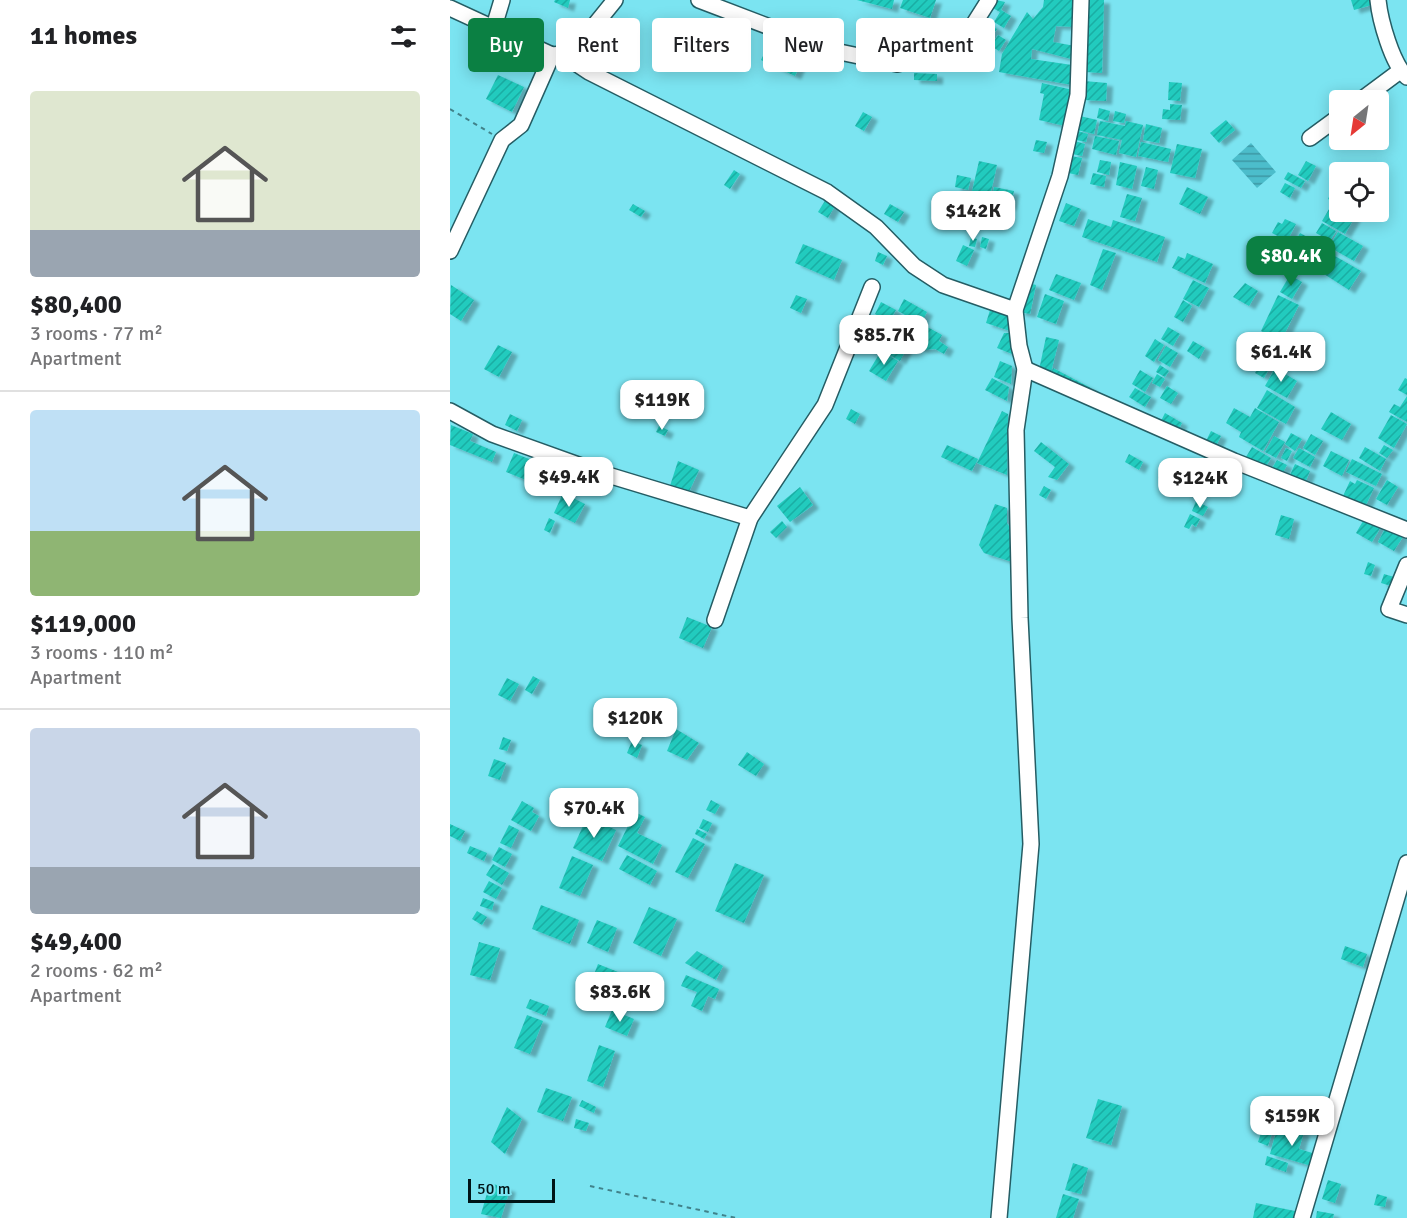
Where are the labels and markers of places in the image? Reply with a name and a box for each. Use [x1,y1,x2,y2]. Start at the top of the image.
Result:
pin: $142K [931,191,1015,242]
pin: $80.4K [1242,236,1340,287]
pin: $85.7K [835,315,933,366]
pin: $61.4K [1232,332,1330,383]
pin: $119K [620,380,704,431]
pin: $49.4K [520,457,618,508]
pin: $124K [1158,458,1242,509]
pin: $120K [593,698,677,749]
pin: $70.4K [545,788,643,839]
pin: $83.6K [571,972,669,1023]
pin: $159K [1250,1096,1334,1147]

